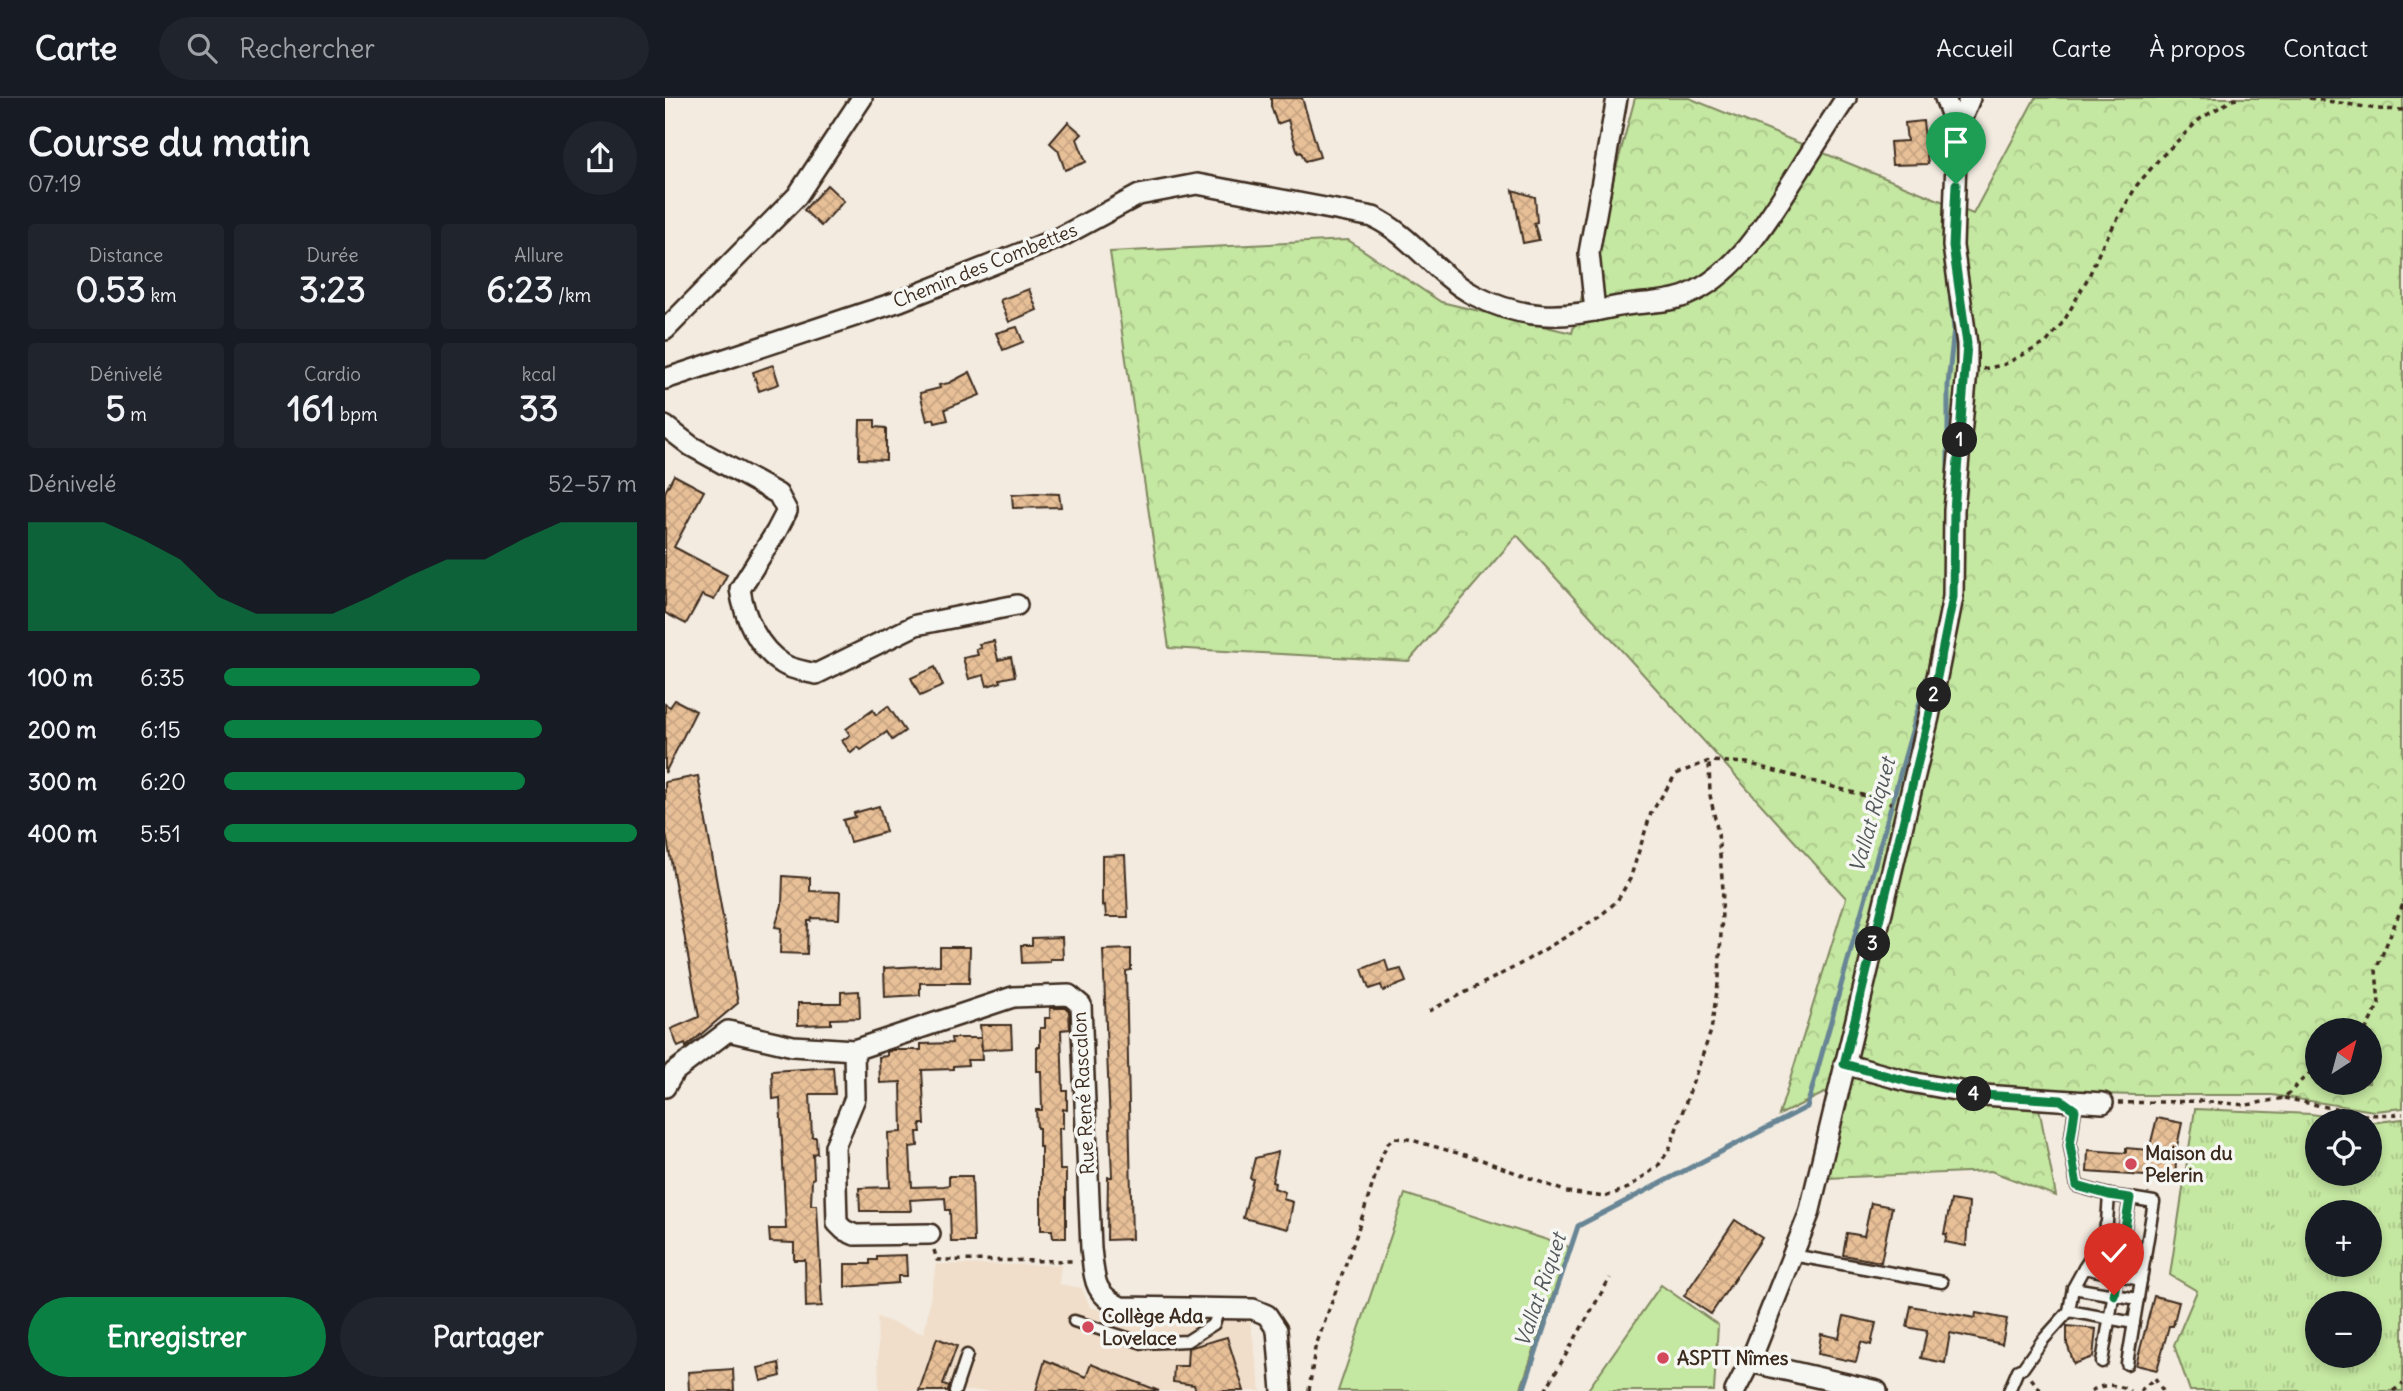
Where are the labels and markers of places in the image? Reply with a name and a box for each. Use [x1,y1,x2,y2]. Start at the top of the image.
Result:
pin [1926,112,1986,184]
pin: 1 [1943,422,1977,458]
pin: 2 [1917,678,1951,712]
pin: 3 [1855,926,1891,962]
pin: 4 [1957,1076,1991,1112]
place label: Maison du Pelerin [2145,1141,2233,1187]
marker: Maison du Pelerin [2123,1156,2139,1172]
pin [2084,1223,2144,1295]
place label: Collège Ada Lovelace [1102,1304,1203,1350]
marker: Collège Ada Lovelace [1080,1319,1096,1335]
place label: ASPTT Nîmes [1677,1346,1789,1370]
marker: ASPTT Nîmes [1655,1350,1671,1366]

